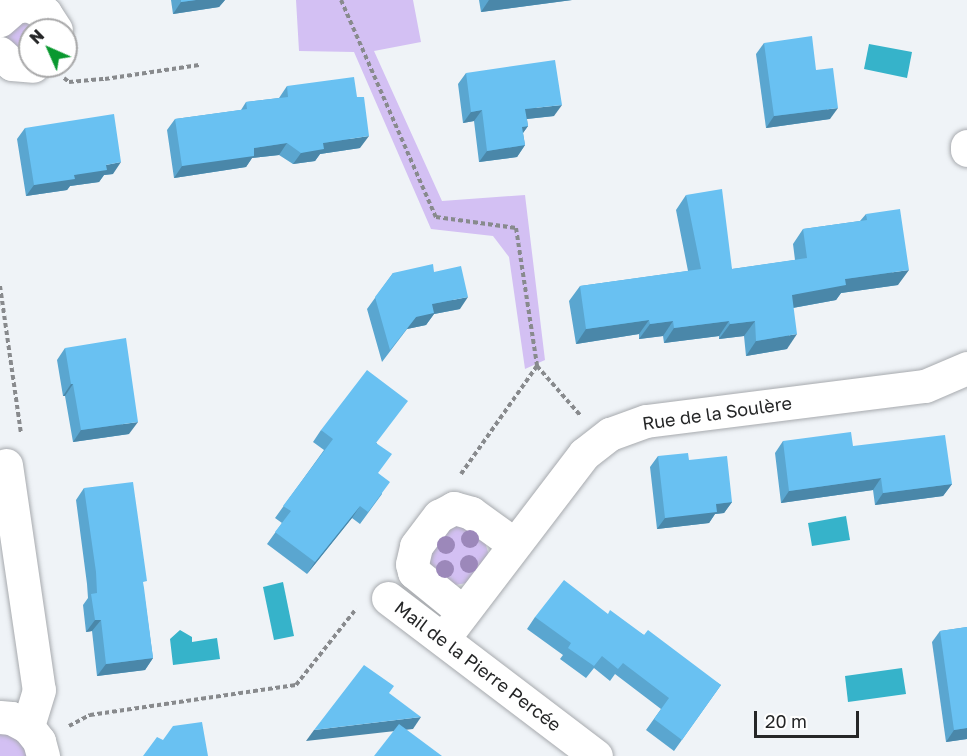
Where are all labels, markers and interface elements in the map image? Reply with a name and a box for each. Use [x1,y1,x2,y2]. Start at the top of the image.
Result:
north arrow [18,18,78,78]
text: N [25,25,48,48]
street label: Rue de la Soulère [641,392,793,434]
street label: Mail de la Pierre Percée [391,596,565,736]
scale bar [757,699,862,737]
text: 20 m [765,710,807,732]

